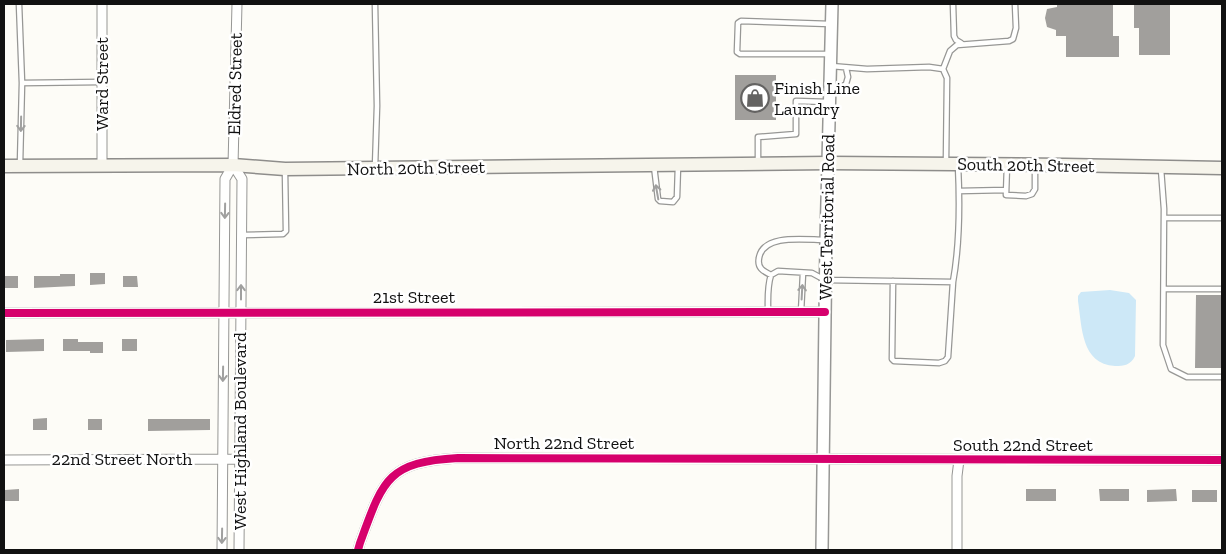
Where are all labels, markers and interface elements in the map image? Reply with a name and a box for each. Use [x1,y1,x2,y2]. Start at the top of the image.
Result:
street label: Eldred Street [223,32,247,136]
street label: Ward Street [91,37,113,131]
place label: Finish Line Laundry [774,77,860,120]
shop icon: Finish Line Laundry [740,83,770,113]
one-way arrow [16,116,26,132]
street label: West Territorial Road [815,134,839,300]
street label: South 20th Street [957,153,1095,177]
street label: North 20th Street [347,156,486,180]
one-way arrow [652,184,662,200]
one-way arrow [220,203,230,219]
one-way arrow [236,284,246,300]
one-way arrow [797,285,806,301]
street label: 21st Street [373,286,455,308]
street label: West Highland Boulevard [229,332,251,530]
one-way arrow [219,366,228,382]
street label: North 22nd Street [494,432,635,454]
street label: South 22nd Street [953,434,1093,456]
street label: 22nd Street North [52,448,192,470]
one-way arrow [217,528,227,544]

